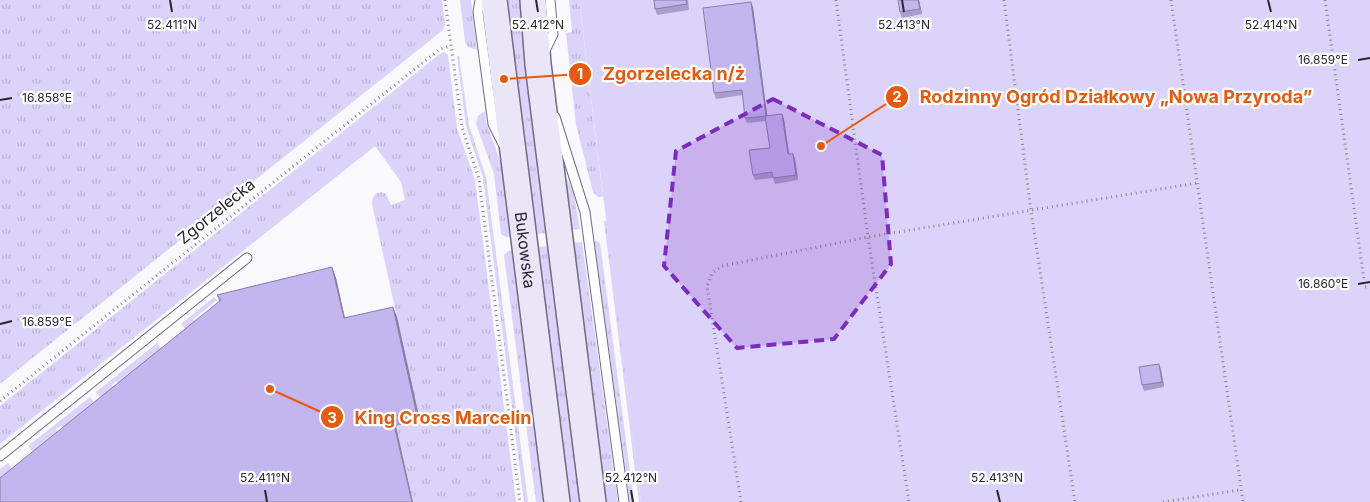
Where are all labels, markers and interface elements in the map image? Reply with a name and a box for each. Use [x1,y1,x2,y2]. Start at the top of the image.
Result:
text: 52.411°N [147,17,197,32]
text: 52.412°N [512,17,564,32]
text: 52.413°N [878,17,930,32]
text: 52.414°N [1245,17,1297,32]
text: 16.859°E [1298,52,1348,67]
callout: Zgorzelecka n/ż [568,57,755,90]
text: Zgorzelecka n/ż [603,63,745,84]
text: 1 [577,64,583,83]
callout: Rodzinny Ogród Działkowy „Nowa Przyroda” [884,81,1322,114]
text: Rodzinny Ogród Działkowy „Nowa Przyroda” [920,86,1312,107]
text: 2 [892,87,902,106]
text: 16.858°E [22,90,72,105]
street label: Zgorzelecka [173,174,259,248]
street label: Bukowska [511,211,540,289]
text: 16.860°E [1298,276,1348,291]
text: 16.859°E [22,314,72,329]
callout: King Cross Marcelin [319,401,541,434]
text: King Cross Marcelin [355,407,531,428]
text: 3 [327,408,337,427]
text: 52.411°N [240,470,290,485]
text: 52.412°N [605,470,657,485]
text: 52.413°N [971,470,1023,485]

